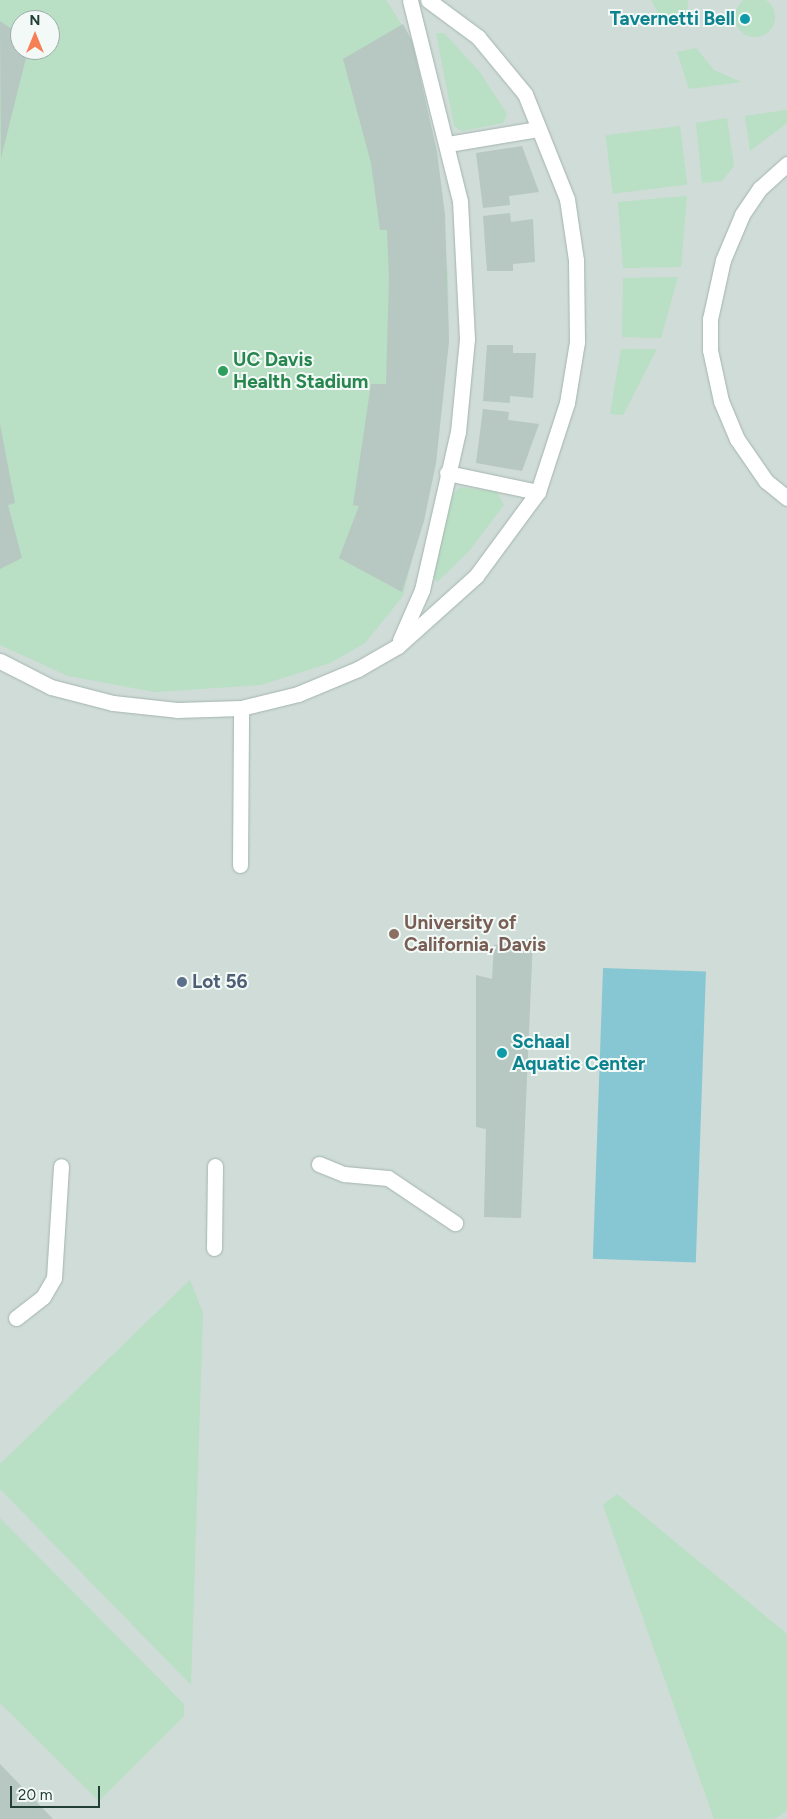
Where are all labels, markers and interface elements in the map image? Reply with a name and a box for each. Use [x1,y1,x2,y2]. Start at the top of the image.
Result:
place label: Tavernetti Bell [610,8,735,30]
north arrow [10,10,60,60]
text: N [30,12,40,29]
marker: Tavernetti Bell [739,13,751,25]
place label: UC Davis Health Stadium [233,349,368,393]
marker: UC Davis Health Stadium [217,365,229,377]
place label: University of California, Davis [404,912,546,956]
marker: University of California, Davis [388,928,400,940]
place label: Lot 56 [192,971,247,993]
marker: Lot 56 [176,976,188,988]
place label: Schaal Aquatic Center [512,1031,645,1075]
marker: Schaal Aquatic Center [496,1047,508,1059]
scale bar [12,1776,102,1808]
text: 20 m [18,1786,52,1804]

